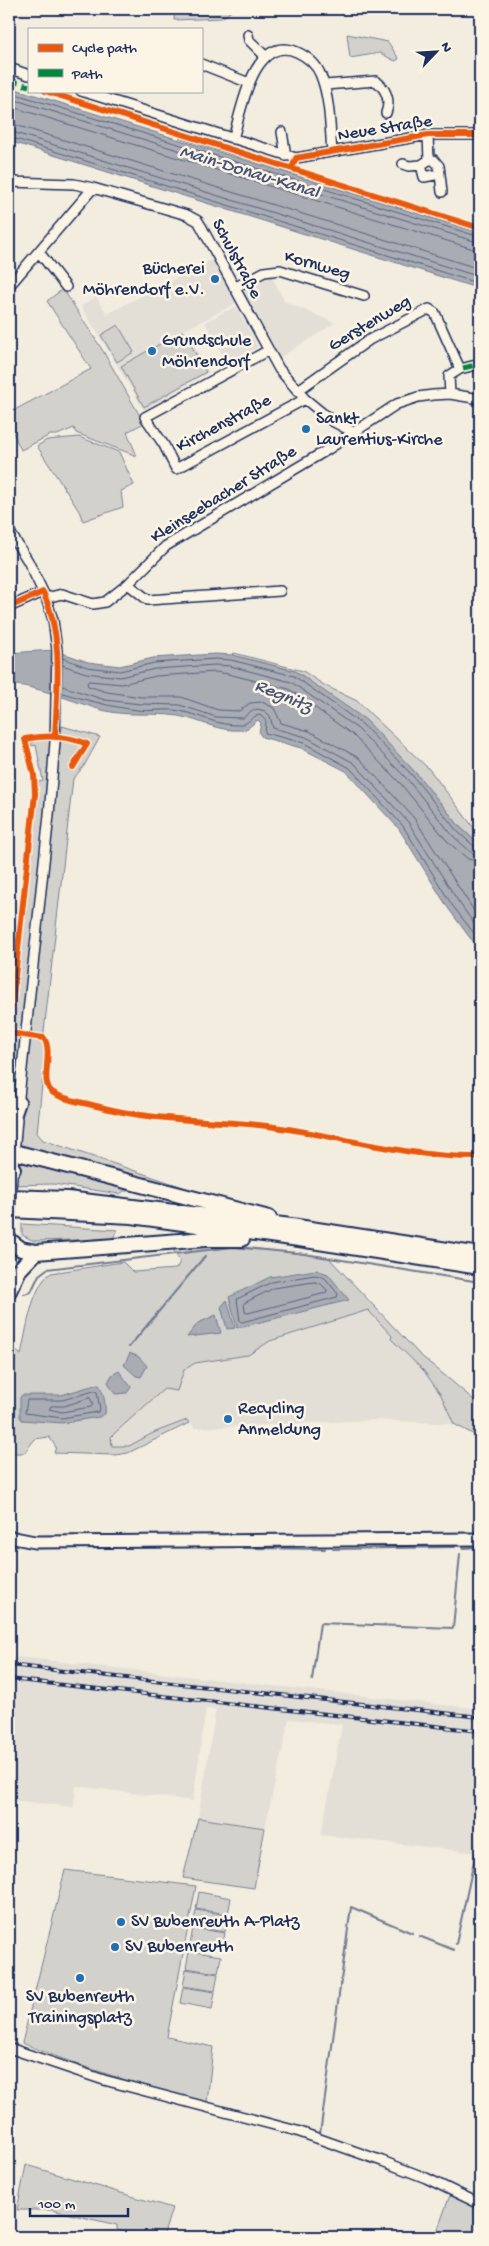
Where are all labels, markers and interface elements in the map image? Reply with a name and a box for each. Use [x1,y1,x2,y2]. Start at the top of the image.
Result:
legend [28,28,202,92]
north arrow [412,28,462,78]
text: Cycle path [72,40,137,58]
text: N [436,40,455,55]
text: Path [71,66,103,84]
street label: Neue Straße [336,111,434,147]
water label: Main-Donau-Kanal [177,141,323,206]
street label: Schulstraße [206,216,266,303]
street label: Kornweg [282,247,352,285]
place label: Bücherei Möhrendorf e.V. [83,259,205,301]
marker: Bücherei Möhrendorf e.V. [209,273,221,285]
street label: Gerstenweg [325,291,415,357]
place label: Grundschule Möhrendorf [162,331,252,373]
marker: Grundschule Möhrendorf [146,345,158,357]
street label: Kirchenstraße [173,390,276,458]
place label: Sankt Laurentius-Kirche [316,409,443,451]
marker: Sankt Laurentius-Kirche [300,423,312,435]
street label: Kleinseebacher Straße [147,441,302,549]
water label: Regnitz [251,675,317,720]
place label: Recycling Anmeldung [238,1399,321,1441]
marker: Recycling Anmeldung [222,1413,234,1425]
place label: SV Bubenreuth A-Platz [131,1912,301,1933]
marker: SV Bubenreuth A-Platz [115,1916,127,1928]
place label: SV Bubenreuth [125,1937,234,1958]
marker: SV Bubenreuth [109,1941,121,1953]
marker: SV Bubenreuth Trainingsplatz [74,1972,86,1984]
place label: SV Bubenreuth Trainingsplatz [26,1987,135,2029]
scale bar [30,2186,128,2218]
text: 100 m [37,2196,76,2214]

